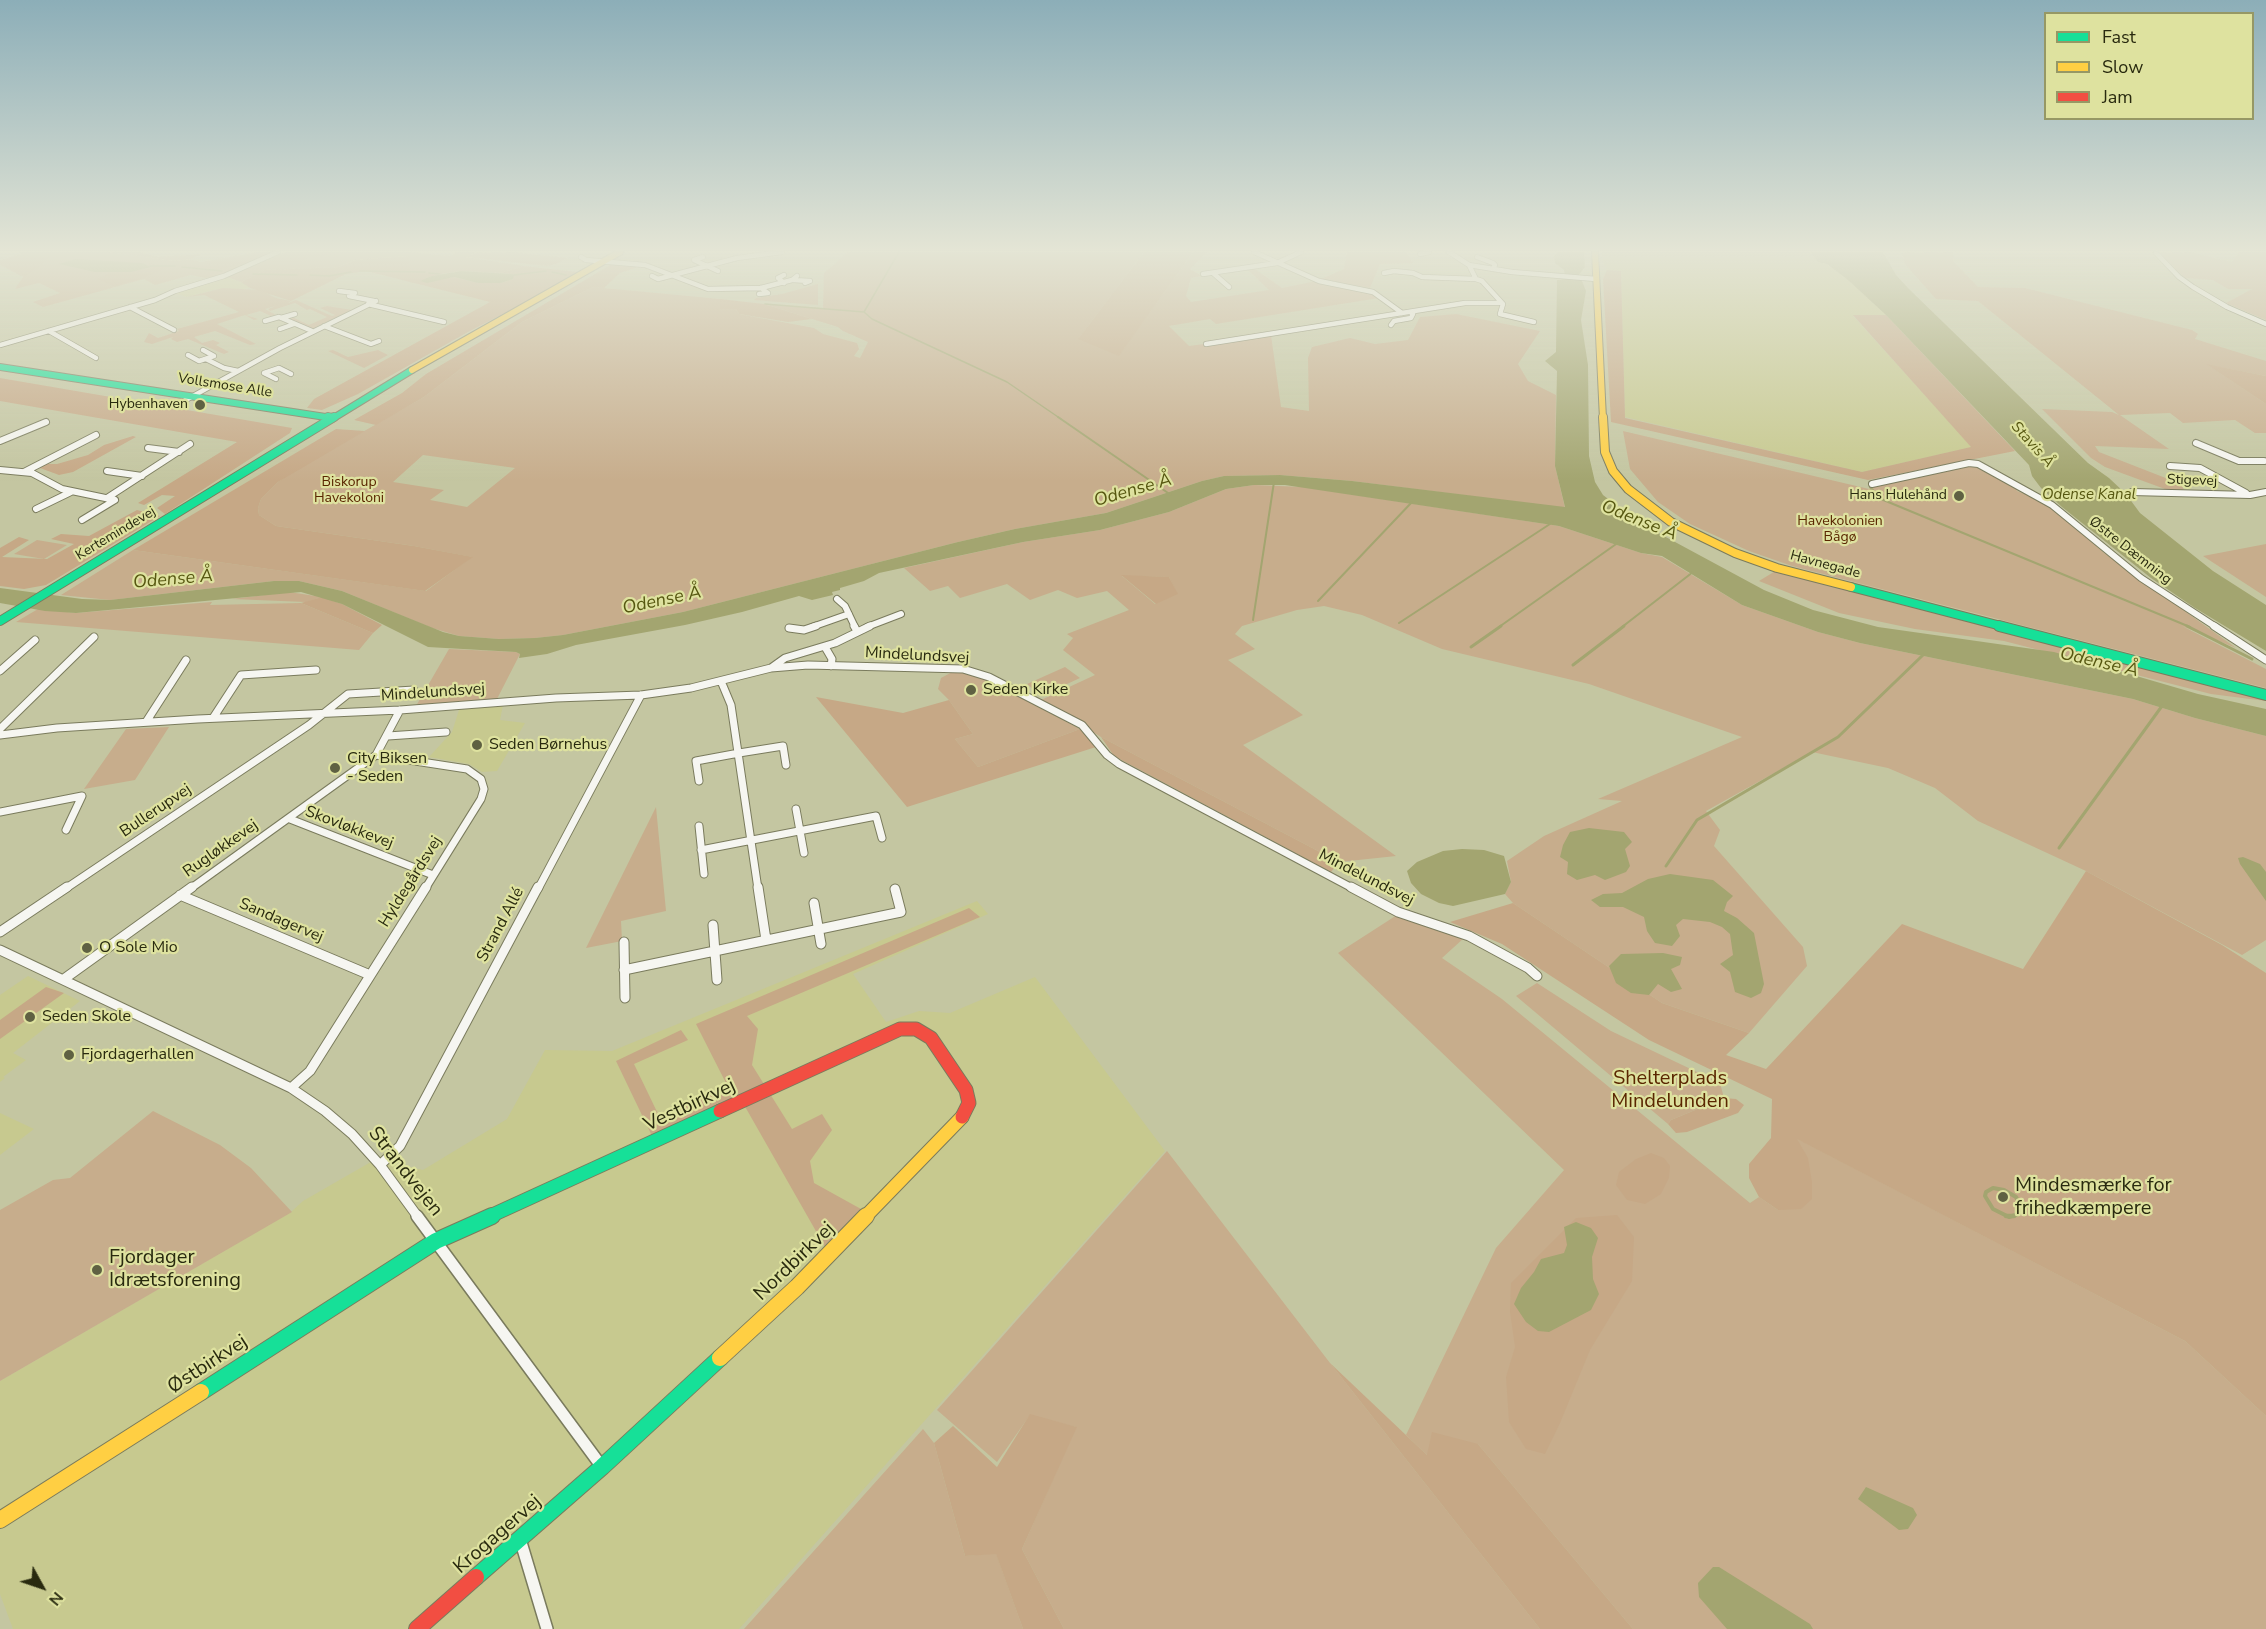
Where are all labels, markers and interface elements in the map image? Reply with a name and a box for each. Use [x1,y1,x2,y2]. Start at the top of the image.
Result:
legend [2044,12,2254,120]
text: Fast [2102,25,2136,49]
text: Slow [2102,55,2143,79]
text: Jam [2102,85,2133,109]
street label: Vollsmose Alle [177,370,273,402]
place label: Hybenhaven [109,397,188,413]
marker: Hybenhaven [193,398,207,412]
water label: Stavis Å [2007,418,2057,472]
water label: Odense Å [1092,470,1174,512]
street label: Stigevej [2167,472,2217,490]
park label: Biskorup Havekoloni [314,475,384,508]
water label: Odense Kanal [2042,486,2136,504]
place label: Hans Hulehånd [1849,488,1947,504]
marker: Hans Hulehånd [1952,489,1966,503]
water label: Odense Å [1598,496,1680,546]
street label: Kertemindevej [73,504,159,564]
park label: Havekolonien Bågø [1797,514,1883,546]
street label: Østre Dæmning [2085,514,2175,588]
street label: Havnegade [1788,548,1862,582]
water label: Odense Å [132,566,214,594]
water label: Odense Å [621,582,703,620]
water label: Odense Å [2058,643,2140,683]
street label: Mindelundsvej [864,644,970,668]
street label: Mindelundsvej [380,680,486,706]
place label: Seden Kirke [983,680,1068,700]
marker: Seden Kirke [964,683,978,697]
place label: Seden Børnehus [489,735,607,755]
marker: Seden Børnehus [470,738,484,752]
place label: City Biksen - Seden [347,749,427,787]
marker: City Biksen - Seden [328,761,342,775]
street label: Bullerupvej [117,780,195,842]
street label: Skovløkkevej [302,802,396,854]
street label: Rugløkkevej [180,816,262,882]
street label: Hyldegårdsvej [375,833,447,931]
street label: Mindelundsvej [1315,846,1417,910]
street label: Strand Allé [473,884,529,966]
street label: Sandagervej [236,895,326,947]
place label: O Sole Mio [99,938,178,958]
marker: O Sole Mio [80,941,94,955]
place label: Seden Skole [42,1007,131,1027]
marker: Seden Skole [23,1010,37,1024]
place label: Fjordagerhallen [81,1045,194,1065]
marker: Fjordagerhallen [62,1048,76,1062]
park label: Shelterplads Mindelunden [1611,1067,1729,1114]
street label: Vestbirkvej [640,1074,740,1138]
street label: Strandvejen [362,1122,448,1222]
place label: Mindesmærke for frihedkæmpere [2015,1174,2172,1221]
marker: Mindesmærke for frihedkæmpere [1996,1190,2010,1204]
street label: Nordbirkvej [750,1218,840,1306]
place label: Fjordager Idrætsforening [109,1246,241,1293]
marker: Fjordager Idrætsforening [90,1263,104,1277]
street label: Østbirkvej [164,1330,252,1400]
street label: Krogagervej [449,1490,547,1580]
north arrow [12,1557,72,1617]
text: N [44,1587,68,1610]

